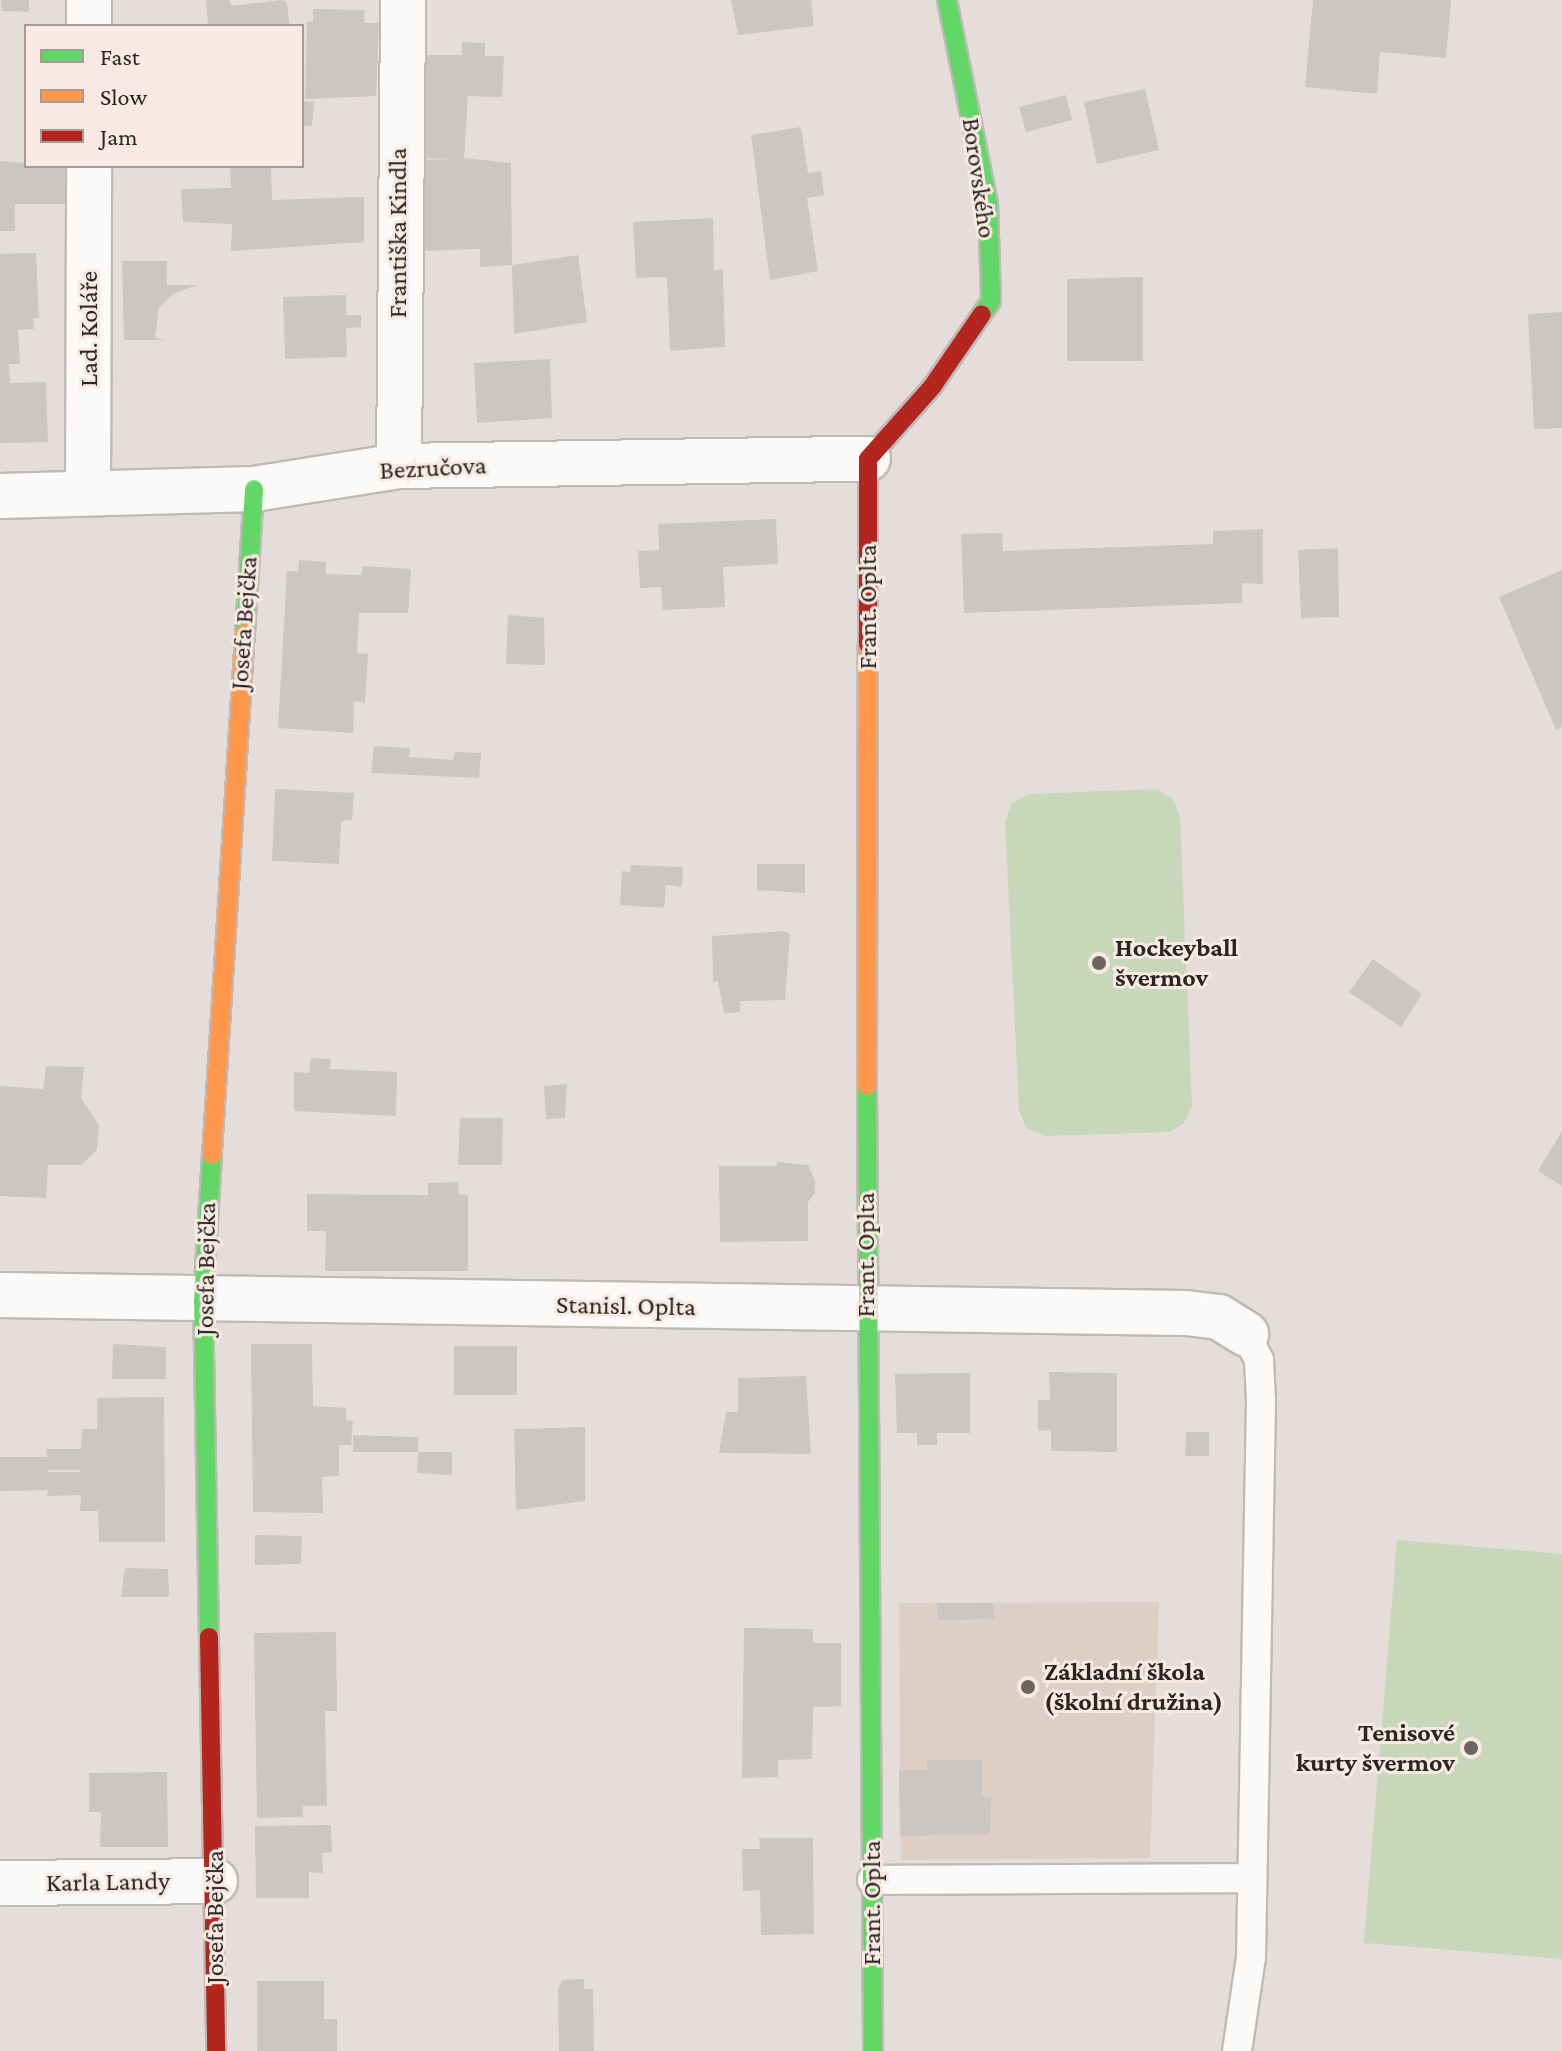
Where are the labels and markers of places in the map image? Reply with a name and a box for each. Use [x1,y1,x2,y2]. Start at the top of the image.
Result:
place label: Hockeyball švermov [1115,932,1238,994]
marker: Hockeyball švermov [1090,954,1108,972]
place label: Základní škola (školní družina) [1044,1656,1223,1718]
marker: Základní škola (školní družina) [1019,1678,1037,1696]
place label: Tenisové kurty švermov [1296,1717,1455,1778]
marker: Tenisové kurty švermov [1462,1739,1480,1757]

